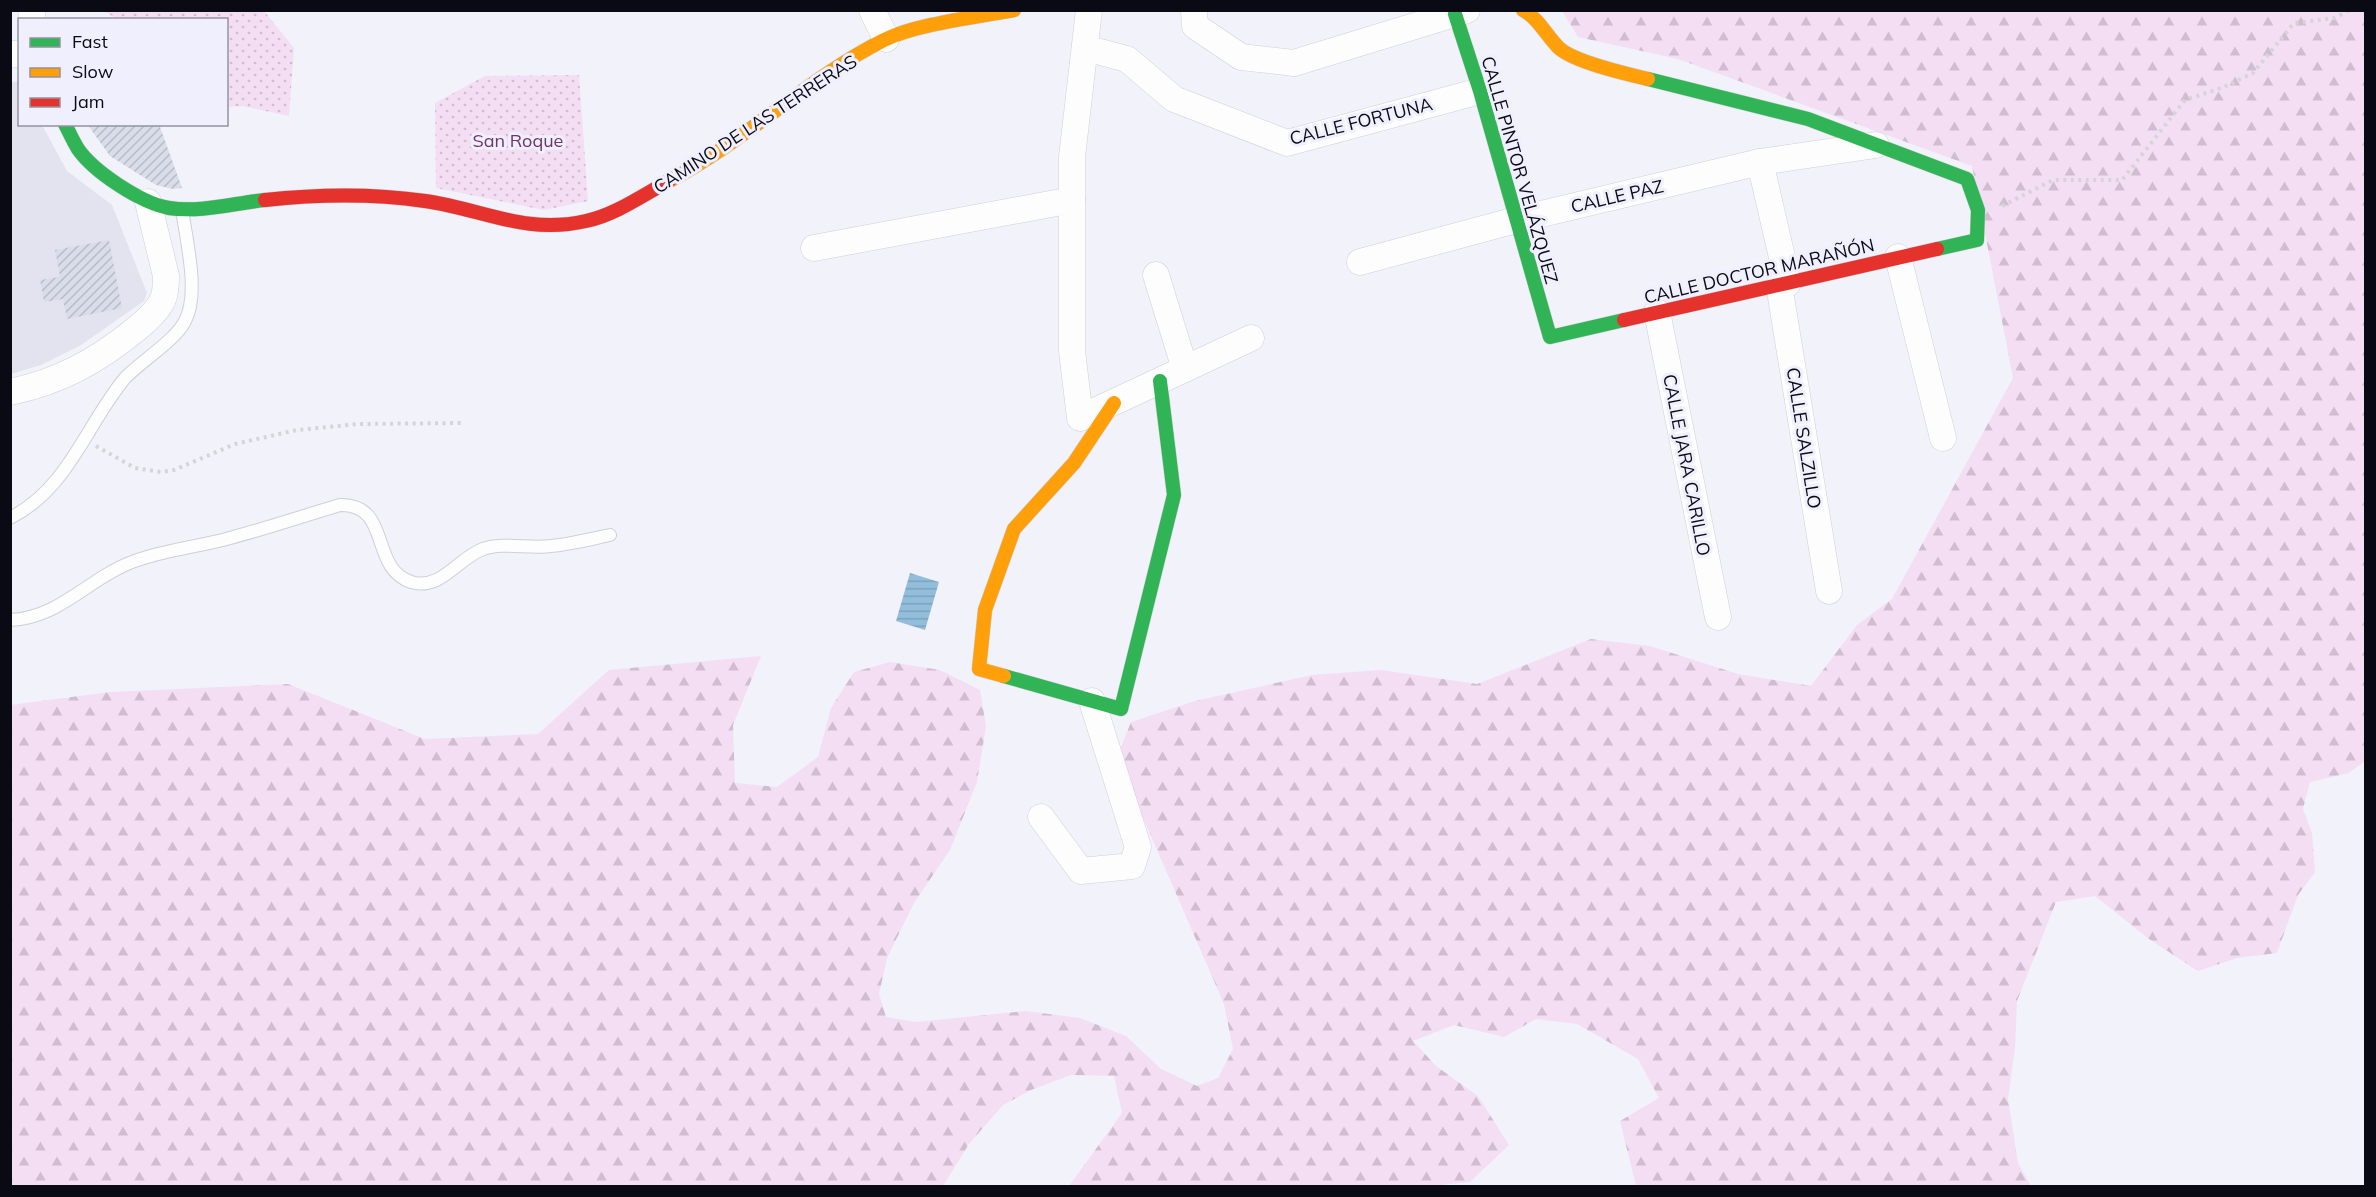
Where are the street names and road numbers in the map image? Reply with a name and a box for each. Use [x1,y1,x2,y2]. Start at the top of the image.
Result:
street label: CAMINO DE LAS TERRERAS [649,50,861,198]
street label: CALLE PINTOR VELÁZQUEZ [1476,54,1564,287]
street label: CALLE FORTUNA [1287,92,1435,150]
street label: CALLE PAZ [1568,174,1666,218]
street label: CALLE DOCTOR MARAÑÓN [1642,233,1876,309]
street label: CALLE SALZILLO [1781,366,1827,510]
street label: CALLE JARA CARILLO [1658,372,1716,558]

